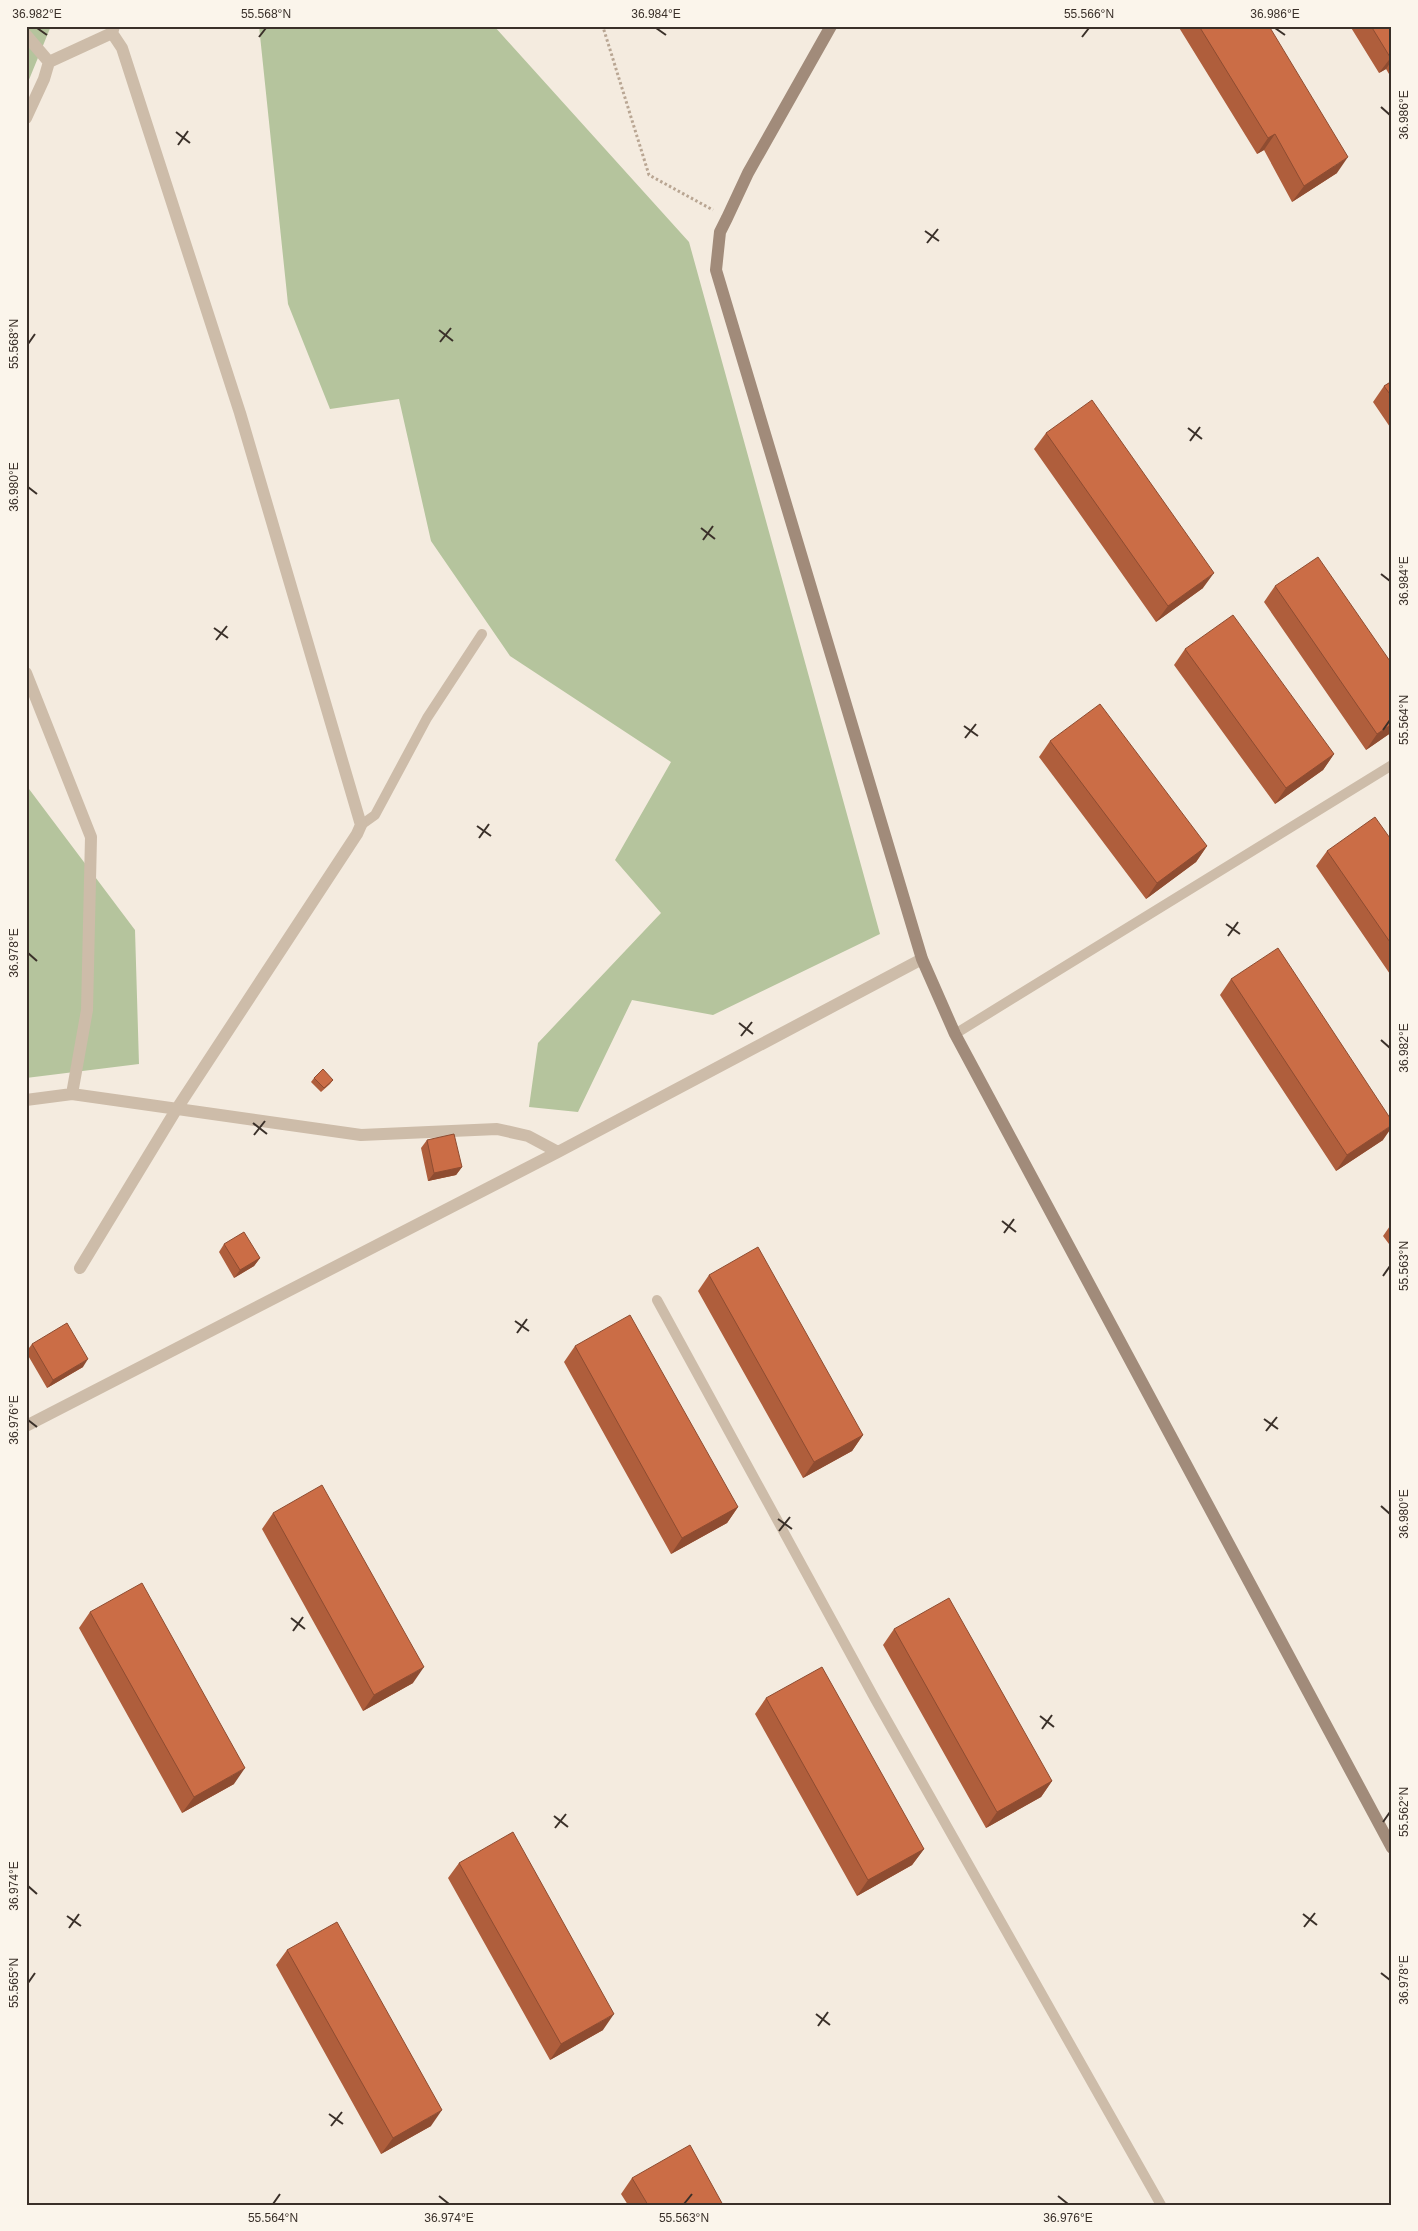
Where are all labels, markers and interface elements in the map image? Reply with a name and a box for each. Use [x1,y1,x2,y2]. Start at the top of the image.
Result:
text: 36.982°E [12,7,62,21]
text: 55.568°N [241,7,291,21]
text: 36.984°E [631,7,681,21]
text: 55.566°N [1064,7,1114,21]
text: 36.986°E [1250,7,1300,21]
text: 36.986°E [1397,90,1411,140]
text: 55.568°N [7,319,21,369]
text: 36.980°E [7,462,21,512]
text: 36.984°E [1397,556,1411,606]
text: 55.564°N [1397,695,1411,745]
text: 36.978°E [7,928,21,978]
text: 36.982°E [1397,1023,1411,1073]
text: 55.563°N [1397,1241,1411,1291]
text: 36.976°E [7,1395,21,1445]
text: 36.980°E [1397,1489,1411,1539]
text: 55.562°N [1397,1787,1411,1837]
text: 36.974°E [7,1861,21,1911]
text: 36.978°E [1397,1955,1411,2005]
text: 55.565°N [7,1958,21,2008]
text: 55.564°N [248,2211,298,2225]
text: 36.974°E [424,2211,474,2225]
text: 55.563°N [659,2211,709,2225]
text: 36.976°E [1043,2211,1093,2225]

